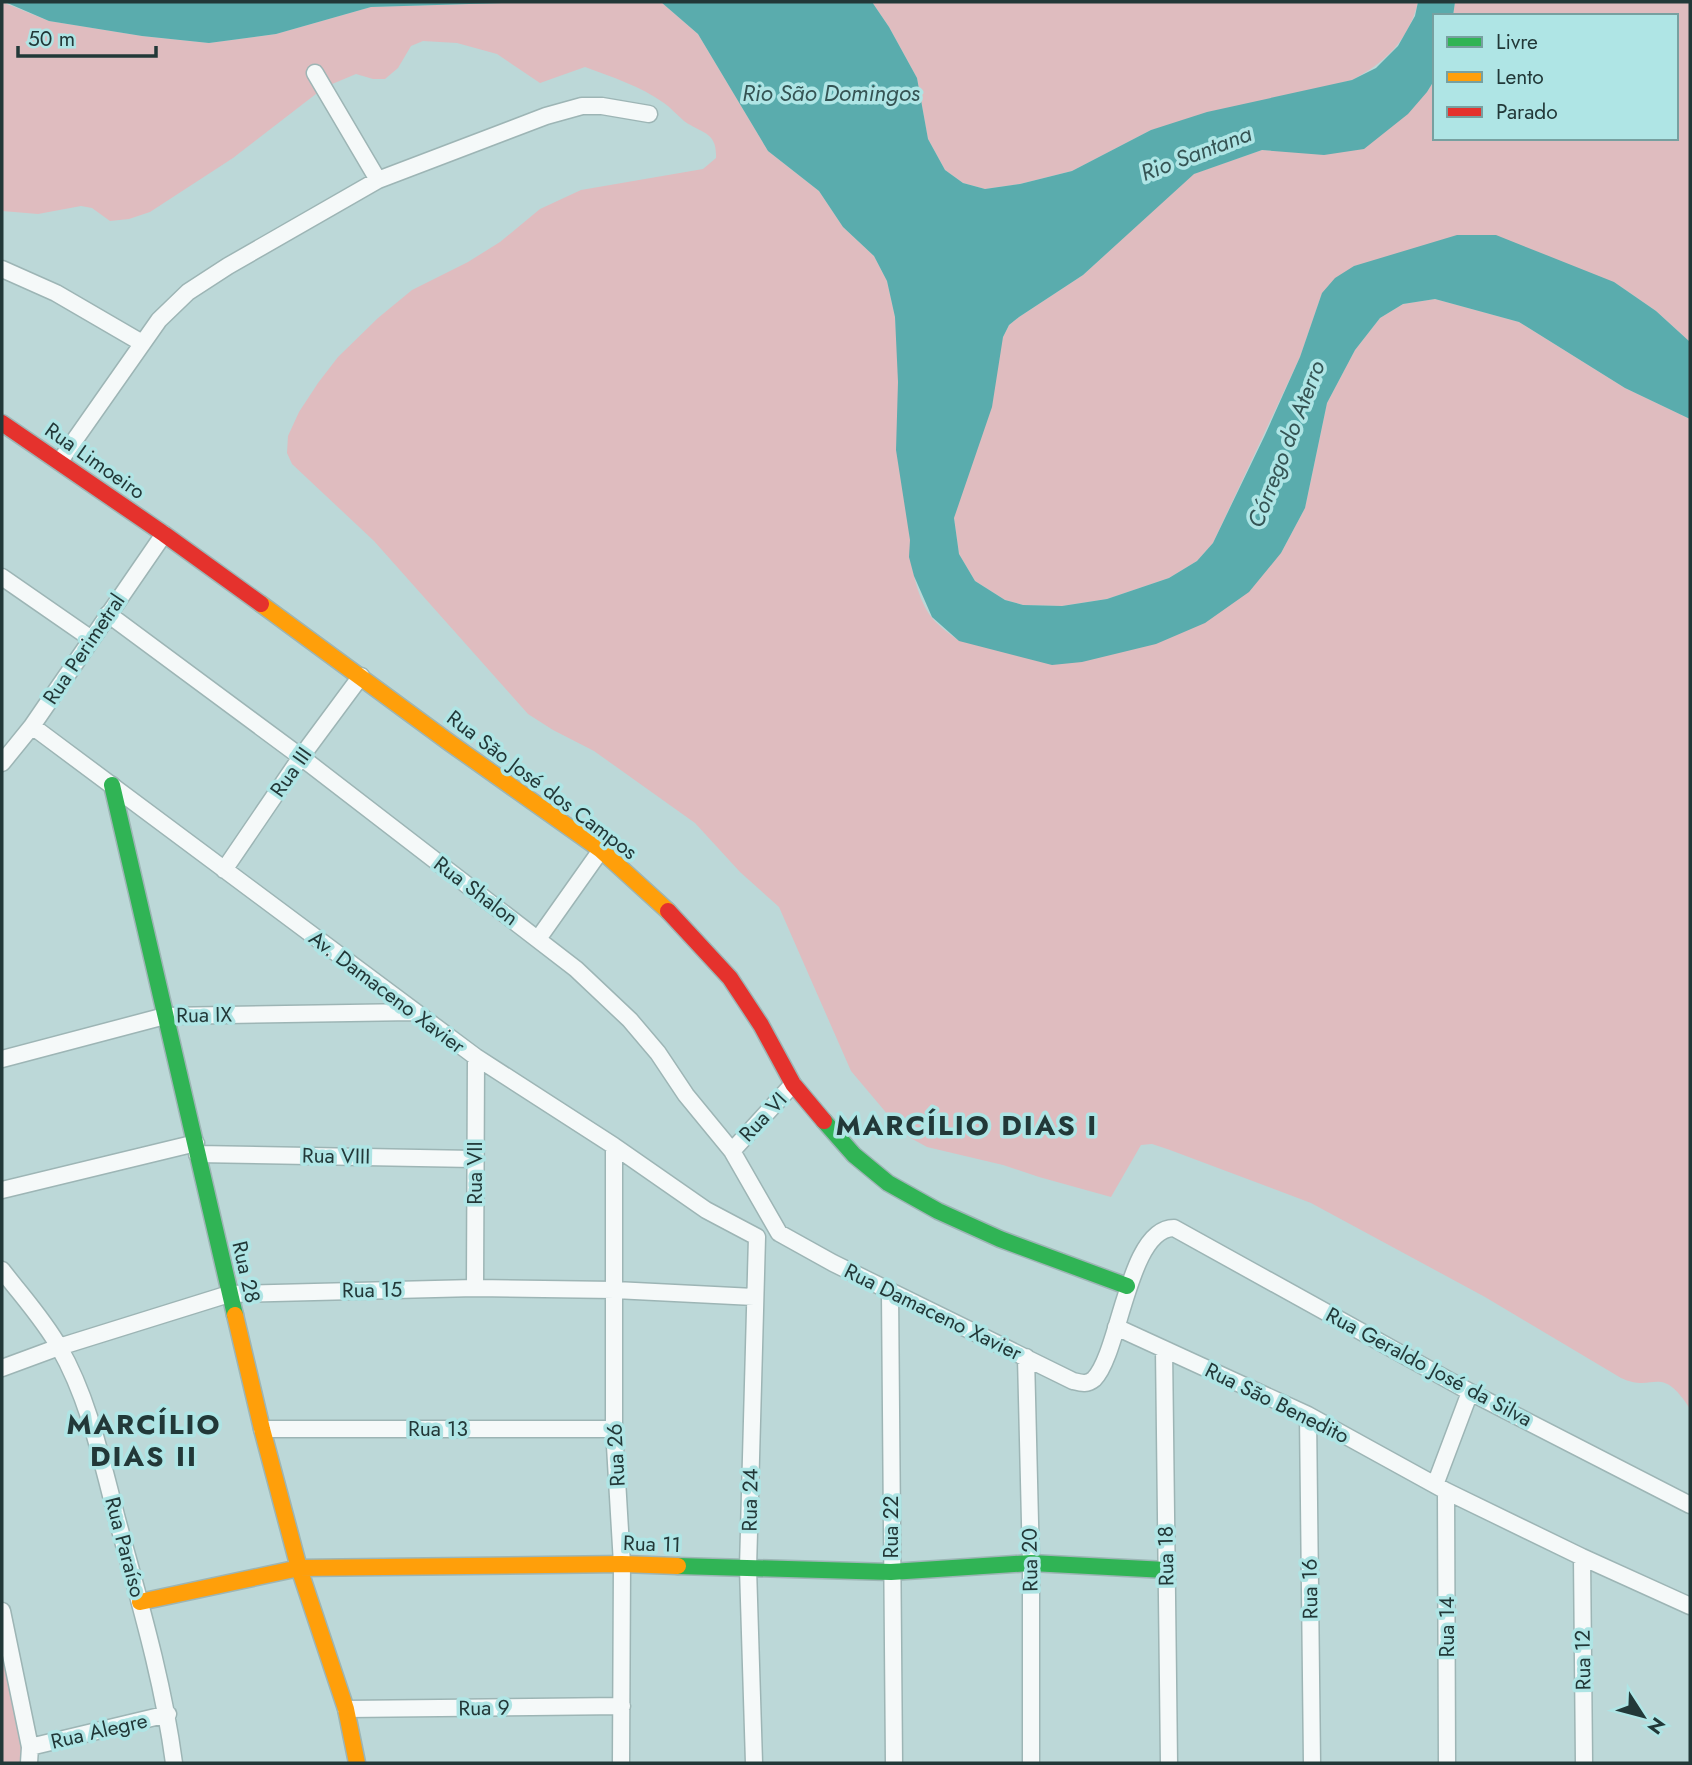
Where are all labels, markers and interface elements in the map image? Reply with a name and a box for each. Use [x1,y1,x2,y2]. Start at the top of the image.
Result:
scale bar [18,14,156,58]
legend [1433,14,1678,140]
text: 50 m [28,24,75,54]
text: Livre [1496,27,1538,57]
text: Lento [1496,62,1544,92]
water label: Rio São Domingos [742,76,921,110]
text: Parado [1496,97,1558,127]
water label: Rio Santana [1135,116,1257,190]
water label: Córrego do Aterro [1239,355,1334,532]
street label: Rua Limoeiro [39,415,151,507]
street label: Rua Perimetral [36,588,132,710]
street label: Rua São José dos Campos [440,703,644,867]
street label: Rua III [263,741,319,803]
street label: Rua Shalon [427,849,525,933]
street label: Av. Damaceno Xavier [303,923,472,1061]
street label: Rua IX [176,1000,233,1030]
street label: Rua VI [732,1085,794,1149]
district label: MARCÍLIO DIAS I [836,1105,1098,1146]
street label: Rua VIII [302,1140,370,1172]
street label: Rua VII [460,1141,490,1205]
street label: Rua 28 [224,1238,268,1306]
street label: Rua Damaceno Xavier [839,1256,1028,1368]
street label: Rua 15 [342,1274,402,1306]
street label: Rua Geraldo José da Silva [1321,1300,1537,1434]
street label: Rua São Benedito [1200,1355,1354,1451]
district label: MARCÍLIO DIAS II [67,1404,221,1477]
street label: Rua 13 [408,1414,468,1444]
street label: Rua 26 [599,1423,633,1487]
street label: Rua 24 [734,1468,766,1532]
street label: Rua Paraíso [97,1493,153,1601]
street label: Rua 22 [876,1495,906,1559]
street label: Rua 18 [1150,1526,1182,1586]
street label: Rua 11 [622,1528,682,1560]
street label: Rua 20 [1014,1528,1046,1592]
street label: Rua 16 [1294,1558,1326,1620]
street label: Rua 14 [1432,1597,1462,1657]
street label: Rua 12 [1567,1629,1599,1691]
north arrow [1608,1681,1678,1751]
street label: Rua 9 [458,1693,510,1723]
street label: Rua Alegre [48,1705,150,1757]
text: N [1641,1712,1672,1740]

